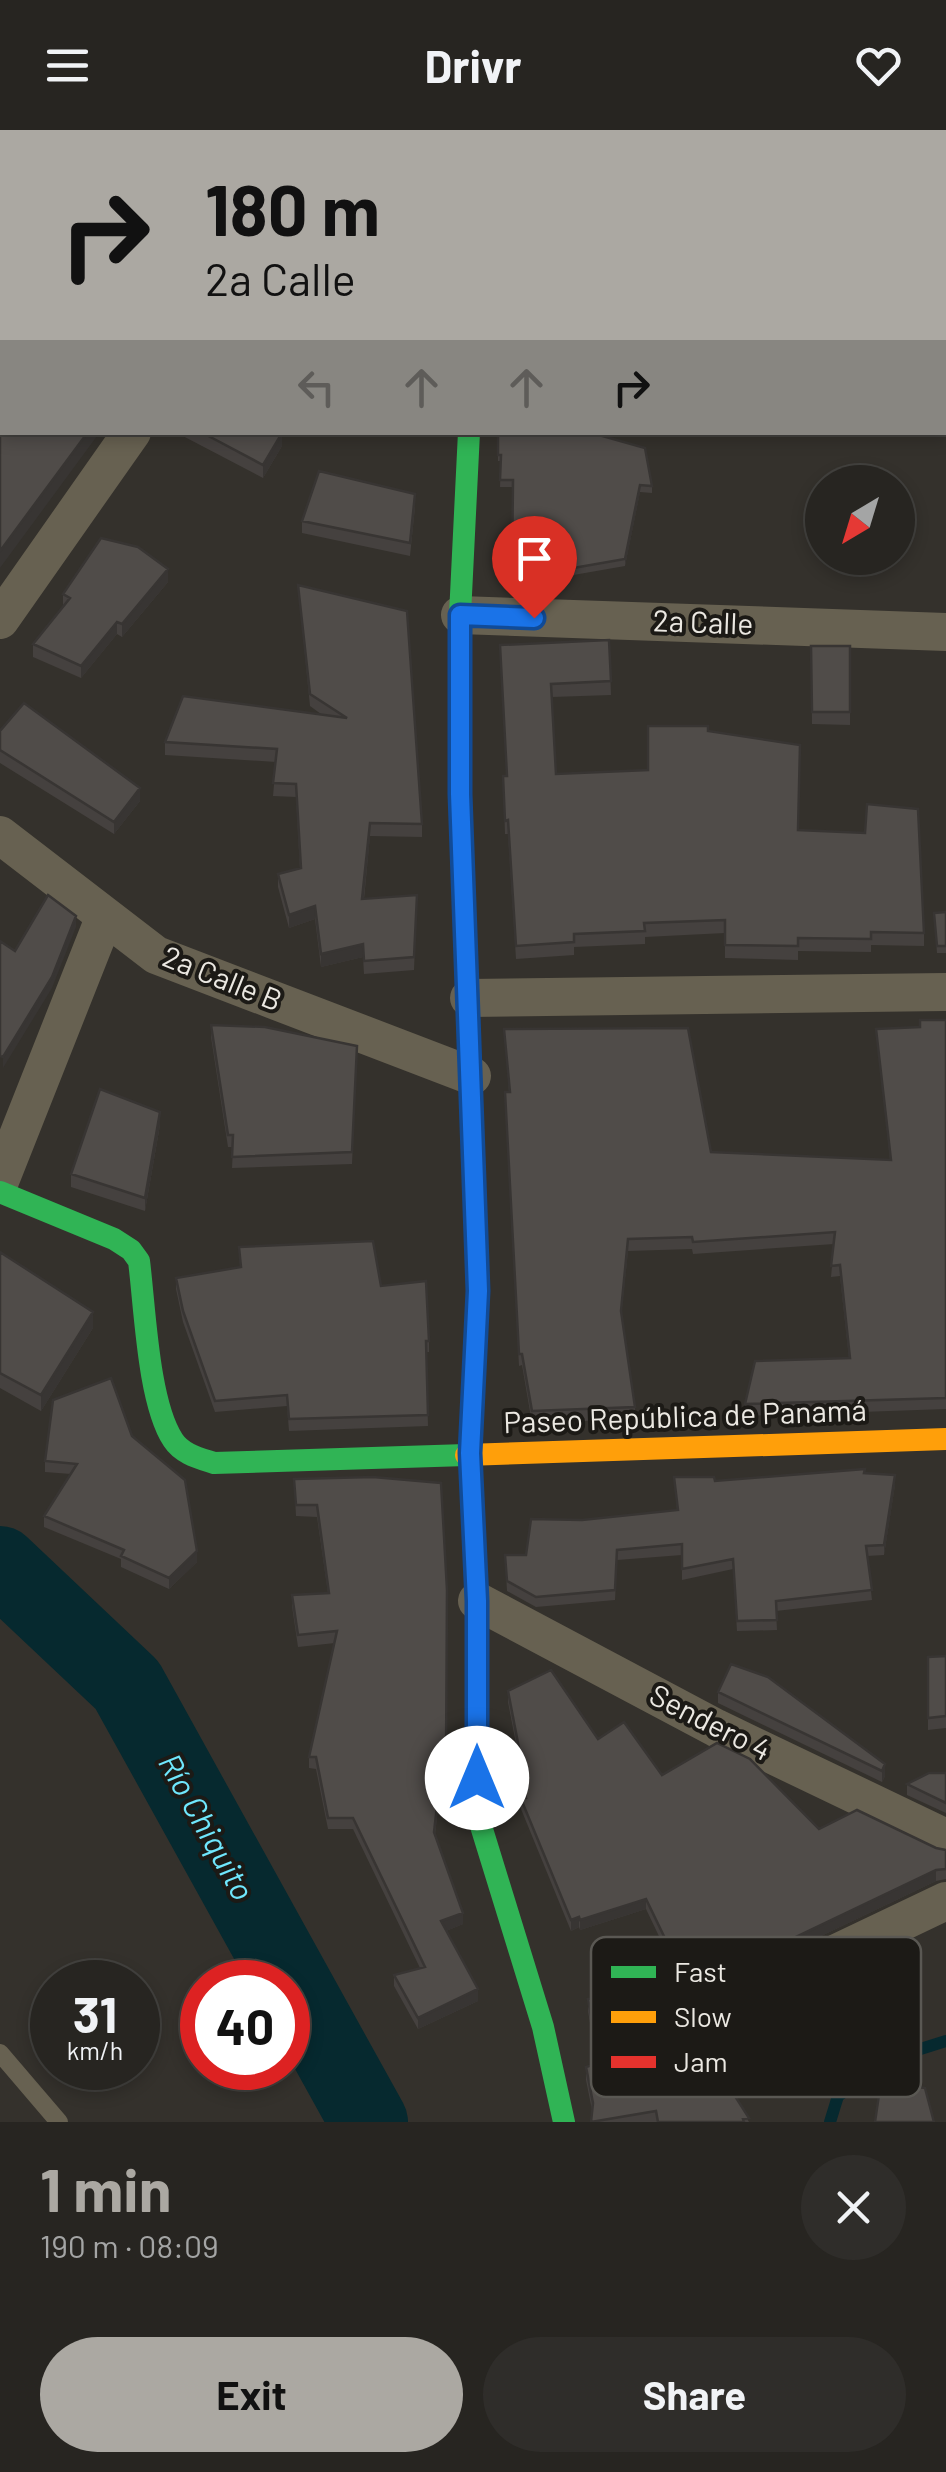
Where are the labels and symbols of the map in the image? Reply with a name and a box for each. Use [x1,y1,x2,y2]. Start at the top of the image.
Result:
north arrow [805,465,915,575]
pin [492,516,577,619]
street label: 2a Calle [652,601,754,641]
street label: 2a Calle B [158,937,288,1017]
street label: Paseo República de Panamá [503,1391,867,1439]
street label: Sendero 4 [644,1675,778,1767]
position arrow [425,1726,529,1830]
water label: Río Chiquito [152,1746,264,1906]
legend [591,1937,921,2097]
text: Fast [674,1954,727,1988]
speed limit sign: 40 [180,1960,310,2090]
text: Slow [674,1999,732,2033]
text: Jam [674,2044,728,2078]

